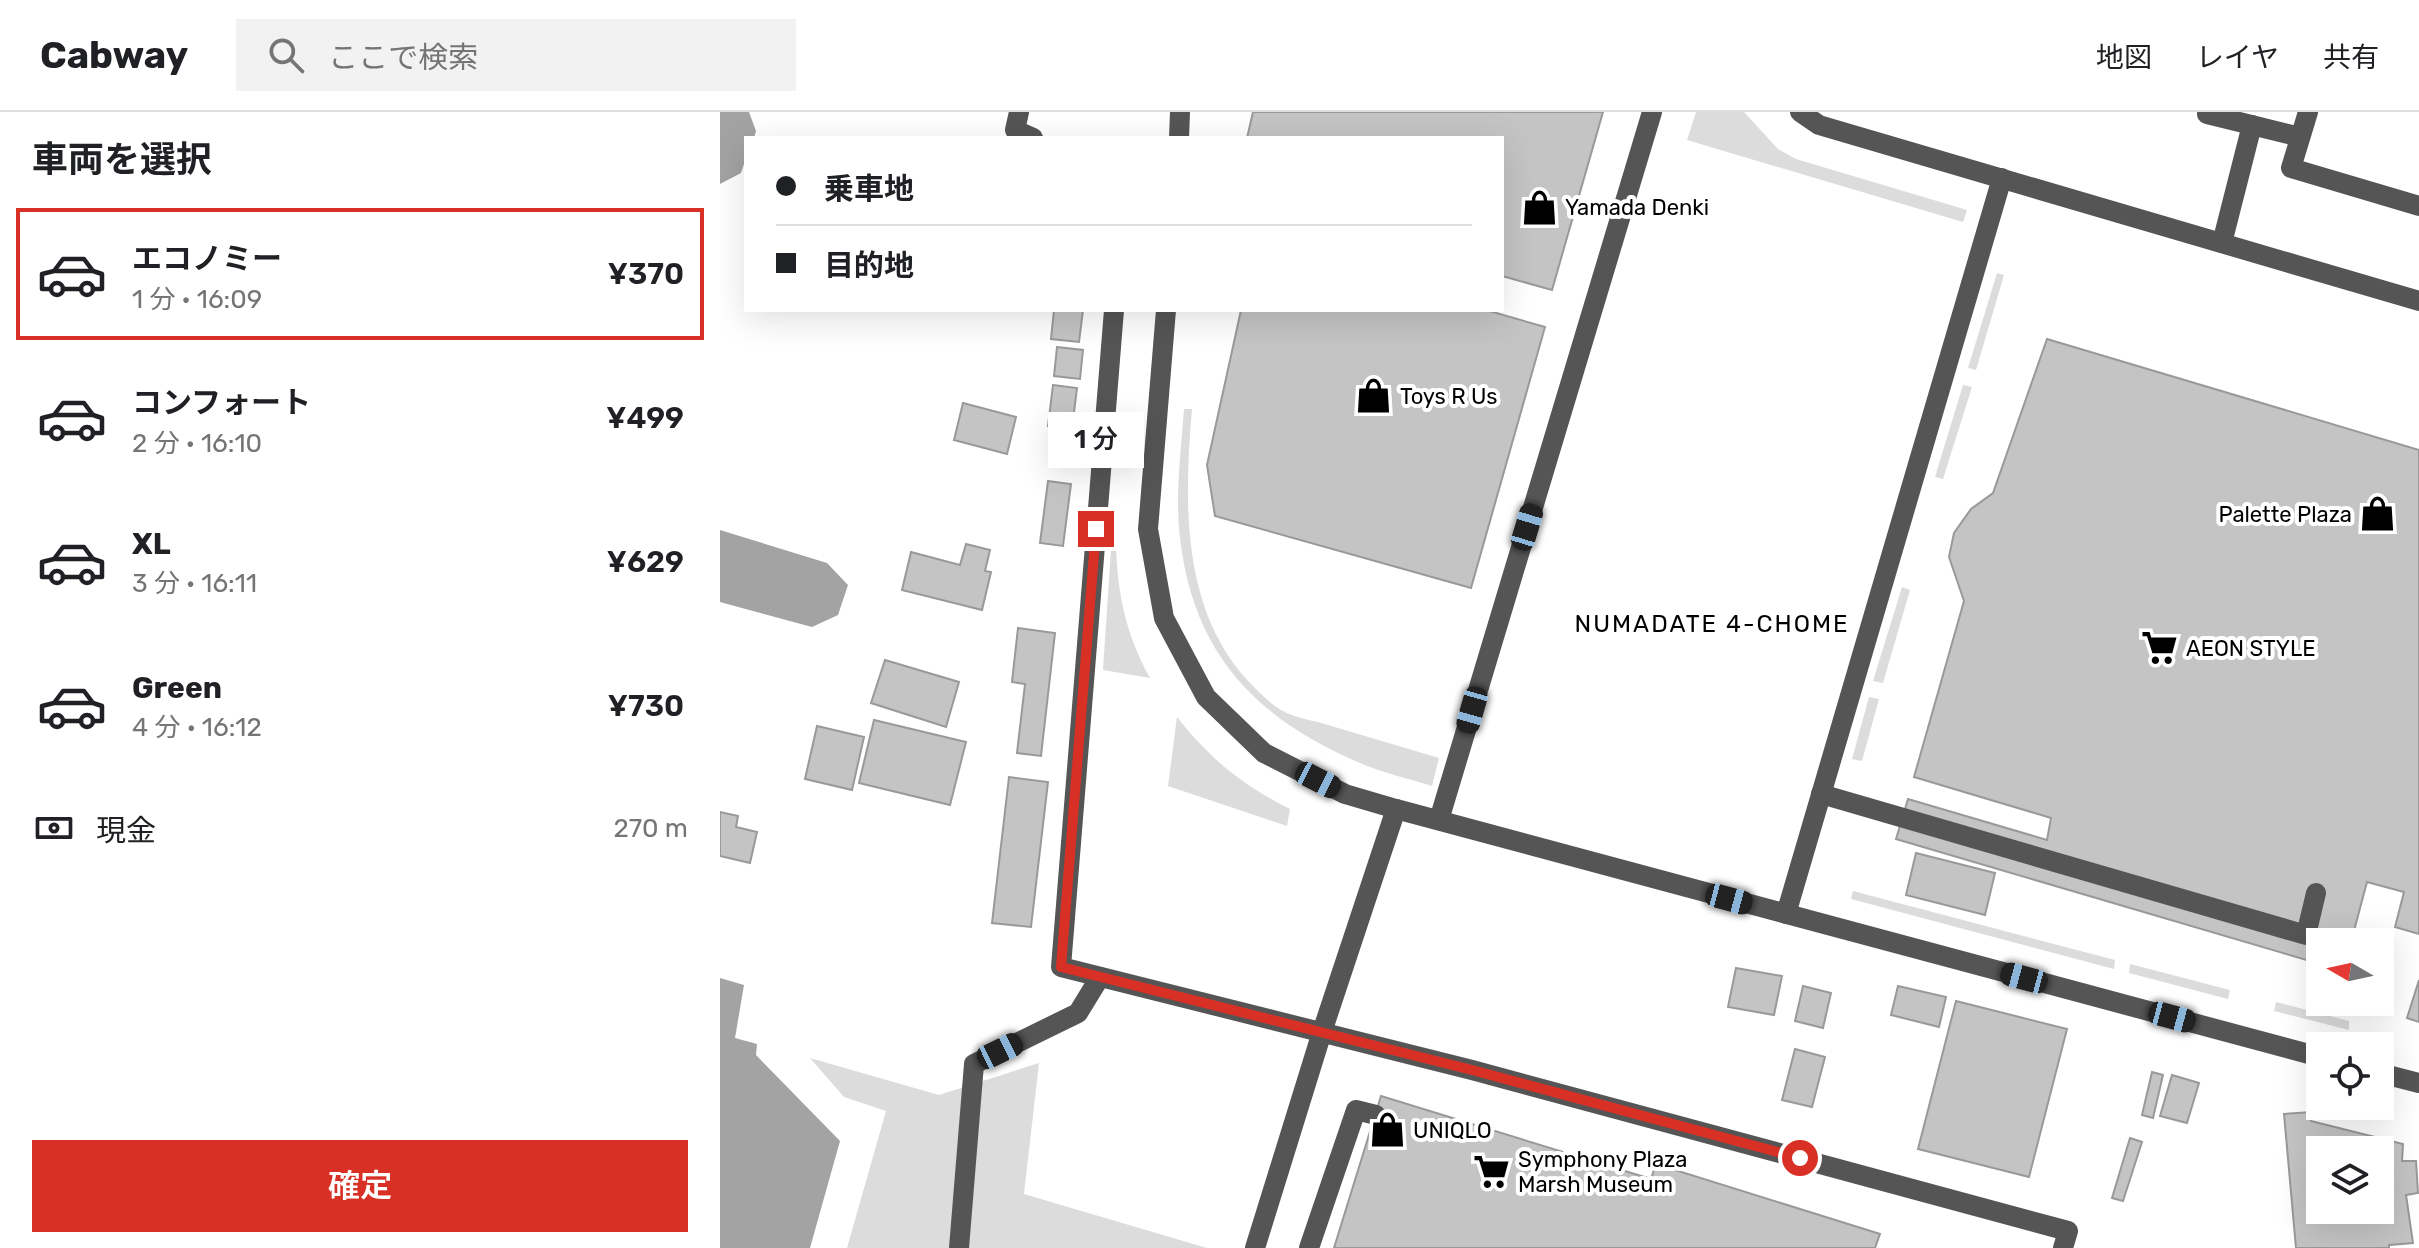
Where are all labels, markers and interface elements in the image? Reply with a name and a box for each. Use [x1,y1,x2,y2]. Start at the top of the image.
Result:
search box [236,19,796,91]
text: Cabway [40,32,188,78]
icon: search [264,33,308,77]
text: ここで検索 [328,40,478,76]
text: 地図 [2096,41,2152,74]
text: レイヤ [2196,41,2279,74]
text: 共有 [2323,41,2379,74]
text: 車両を選択 [32,138,212,181]
text: 乗車地 [824,171,914,207]
shop icon: Yamada Denki [1520,188,1558,226]
place label: Yamada Denki [1565,194,1709,221]
icon: car [36,238,108,310]
text: エコノミー [132,241,282,277]
text: 目的地 [824,248,914,284]
text: ¥370 [608,256,684,292]
text: 1 分 · 16:09 [132,284,262,315]
shop icon: Toys R Us [1355,377,1393,415]
icon: car [36,382,108,454]
place label: Toys R Us [1400,383,1498,410]
text: コンフォート [132,385,311,421]
text: ¥499 [606,400,684,436]
callout: 1 分 [1048,413,1144,469]
text: 1 分 [1074,424,1118,455]
text: 2 分 · 16:10 [132,428,262,459]
shop icon: Palette Plaza [2359,495,2397,533]
car [1509,501,1545,553]
place label: Palette Plaza [2218,501,2352,528]
route end [1078,511,1114,547]
icon: car [36,526,108,598]
text: XL [132,526,171,562]
text: ¥629 [607,544,684,580]
text: 3 分 · 16:11 [132,568,257,599]
district label: NUMADATE 4-CHOME [1575,610,1850,638]
supermarket icon: AEON STYLE [2141,629,2179,667]
place label: AEON STYLE [2186,635,2316,662]
icon: car [36,670,108,742]
text: Green [132,670,222,706]
car [1454,684,1490,736]
text: ¥730 [608,688,684,724]
text: 4 分 · 16:12 [132,712,262,743]
car [1291,758,1345,802]
icon: cash [32,806,76,850]
text: 現金 [96,813,156,849]
text: 270 m [613,813,688,844]
car [1703,881,1755,917]
north arrow [2306,928,2394,1016]
map controls [2306,928,2394,1224]
car [1998,960,2050,996]
car [2146,999,2198,1035]
car [973,1030,1027,1072]
button: locate [2306,1032,2394,1120]
shop icon: UNIQLO [1368,1111,1406,1149]
place label: UNIQLO [1413,1117,1492,1144]
button: layers [2306,1136,2394,1224]
button: 確定 [32,1140,688,1232]
route start [1782,1140,1818,1176]
place label: Symphony Plaza Marsh Museum [1518,1146,1687,1198]
supermarket icon: Symphony Plaza Marsh Museum [1473,1153,1511,1191]

